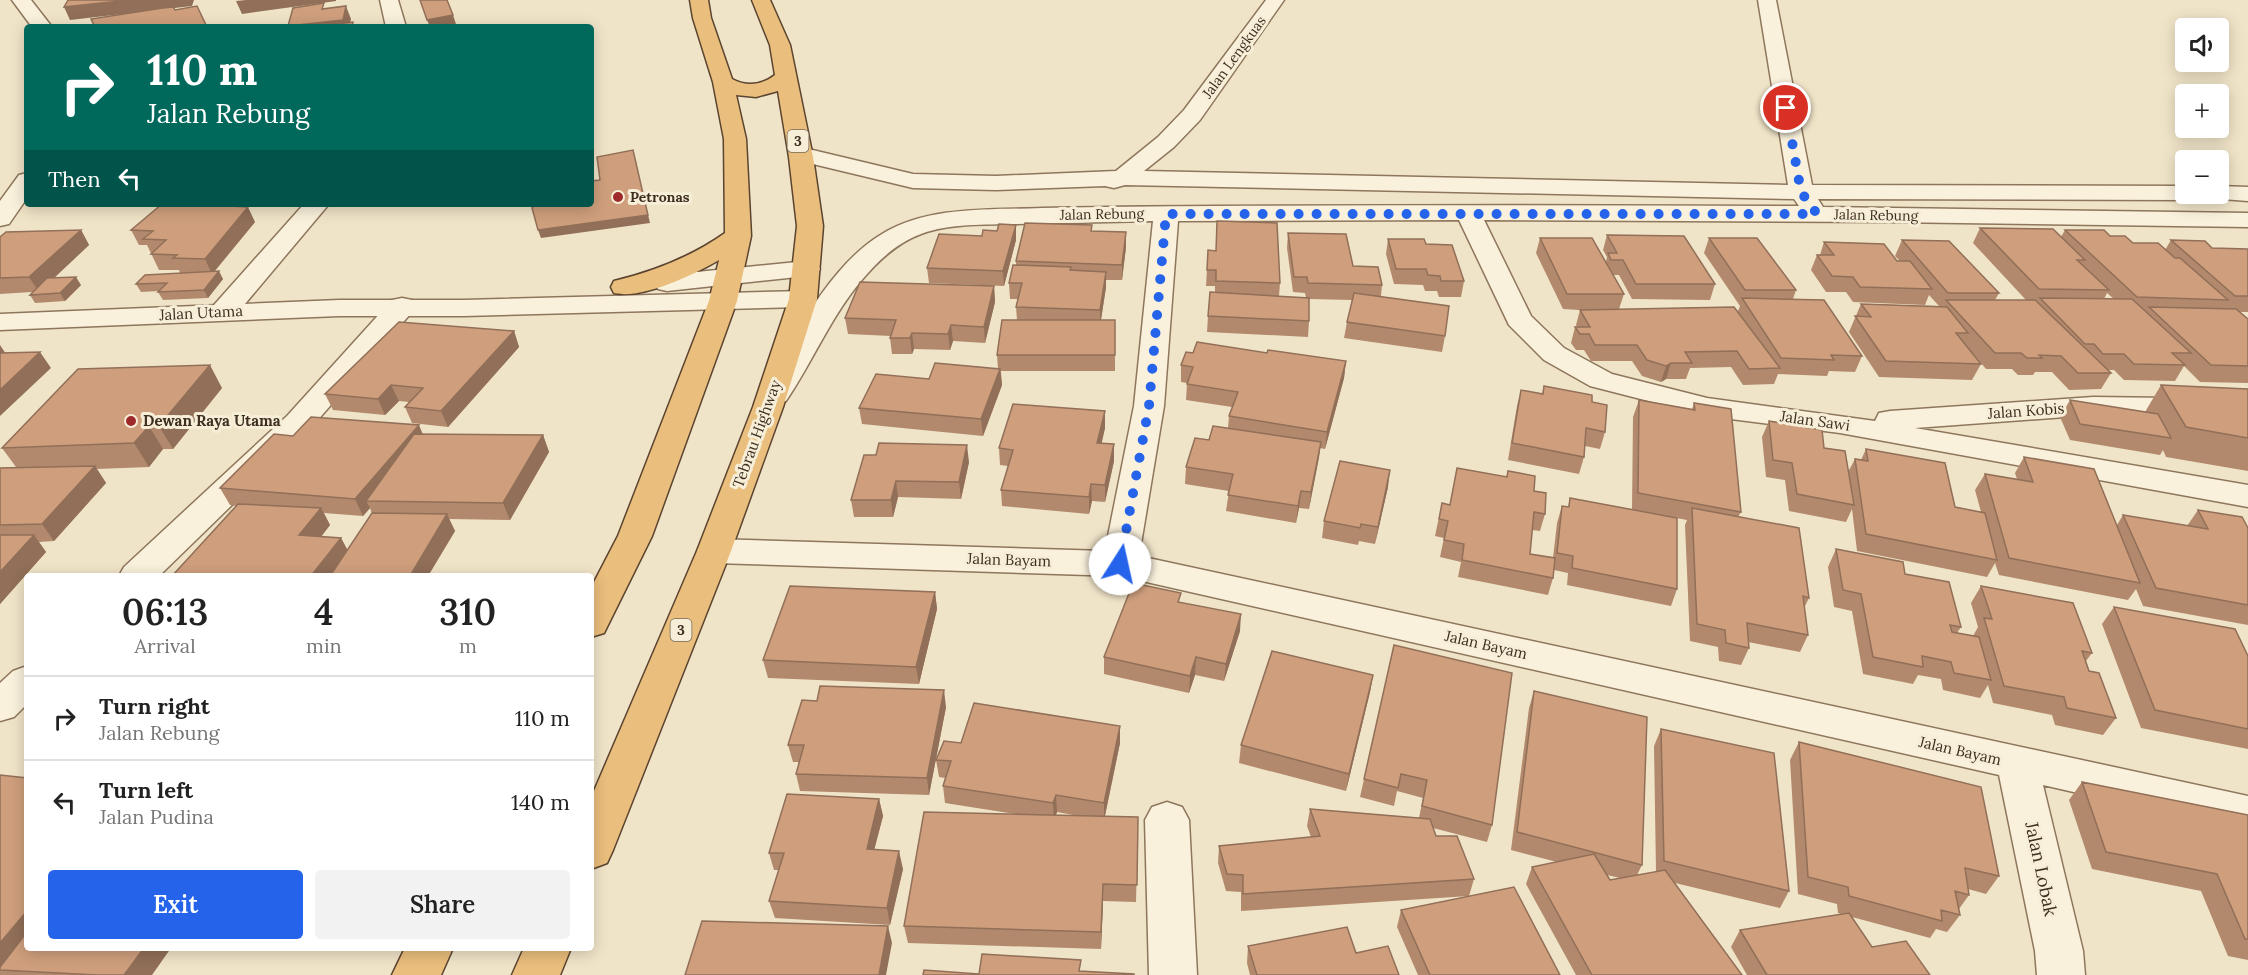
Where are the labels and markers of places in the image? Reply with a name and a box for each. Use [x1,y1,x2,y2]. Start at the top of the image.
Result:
pin [1760,82,1811,133]
place label: Petronas [630,188,690,206]
marker: Petronas [611,190,625,204]
place label: Dewan Raya Utama [143,411,281,430]
marker: Dewan Raya Utama [124,414,138,428]

